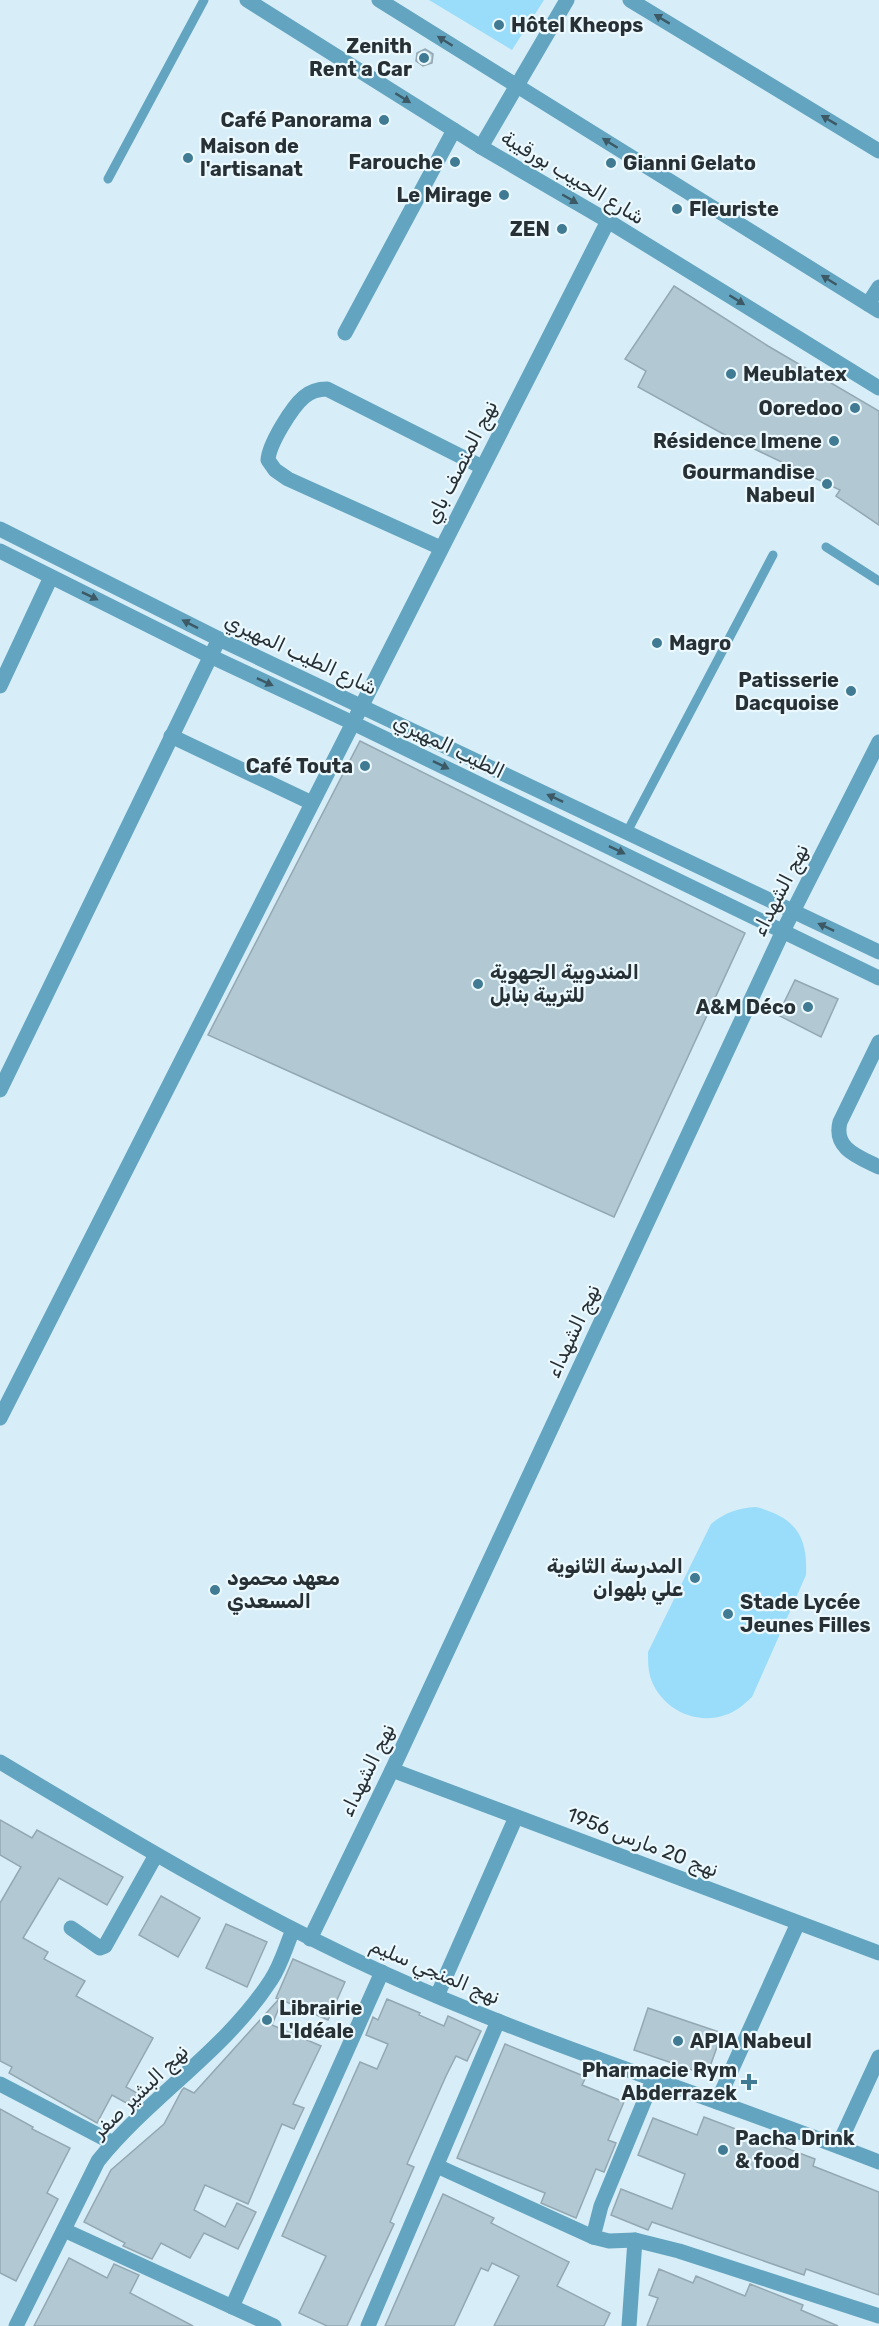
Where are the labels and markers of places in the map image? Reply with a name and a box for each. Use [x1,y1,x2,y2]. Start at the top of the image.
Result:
place label: Hôtel Kheops [511,13,643,37]
marker: Hôtel Kheops [492,18,506,32]
place label: Zenith Rent a Car [309,34,412,81]
marker: Zenith Rent a Car [417,51,431,65]
place label: Café Panorama [220,108,372,132]
marker: Café Panorama [377,113,391,127]
place label: Maison de l'artisanat [200,134,303,181]
place label: Farouche [349,150,443,174]
marker: Maison de l'artisanat [181,151,195,165]
place label: Gianni Gelato [623,151,756,175]
marker: Farouche [448,155,462,169]
marker: Gianni Gelato [604,156,618,170]
place label: Le Mirage [396,183,492,207]
marker: Le Mirage [497,188,511,202]
place label: Fleuriste [689,197,779,221]
marker: Fleuriste [670,202,684,216]
place label: ZEN [510,217,550,241]
marker: ZEN [555,222,569,236]
place label: Meublatex [743,362,847,386]
marker: Meublatex [724,367,738,381]
place label: Ooredoo [759,396,843,420]
marker: Ooredoo [848,401,862,415]
place label: Résidence Imene [653,429,822,453]
marker: Résidence Imene [827,434,841,448]
place label: Gourmandise Nabeul [682,460,815,507]
marker: Gourmandise Nabeul [820,477,834,491]
place label: Magro [669,631,731,655]
marker: Magro [650,636,664,650]
place label: Patisserie Dacquoise [735,668,839,715]
marker: Patisserie Dacquoise [844,684,858,698]
place label: Café Touta [246,754,353,778]
marker: Café Touta [358,759,372,773]
place label: المندوبية الجهوية للتربية بنابل [490,960,639,1007]
marker: المندوبية الجهوية للتربية بنابل [471,977,485,991]
place label: A&M Déco [696,995,796,1019]
marker: A&M Déco [801,1000,815,1014]
place label: المدرسة الثانوية علي بلهوان [547,1554,683,1605]
place label: معهد محمود المسعدي [227,1566,340,1615]
marker: المدرسة الثانوية علي بلهوان [688,1571,702,1585]
marker: معهد محمود المسعدي [208,1583,222,1597]
place label: Stade Lycée Jeunes Filles [740,1590,871,1637]
marker: Stade Lycée Jeunes Filles [721,1607,735,1621]
place label: Librairie L'Idéale [279,1996,363,2043]
marker: Librairie L'Idéale [260,2013,274,2027]
place label: APIA Nabeul [690,2029,812,2053]
marker: APIA Nabeul [671,2034,685,2048]
place label: Pharmacie Rym Abderrazek [582,2058,737,2105]
marker: Pharmacie Rym Abderrazek [742,2075,756,2089]
place label: Pacha Drink & food [735,2126,855,2173]
marker: Pacha Drink & food [716,2143,730,2157]

